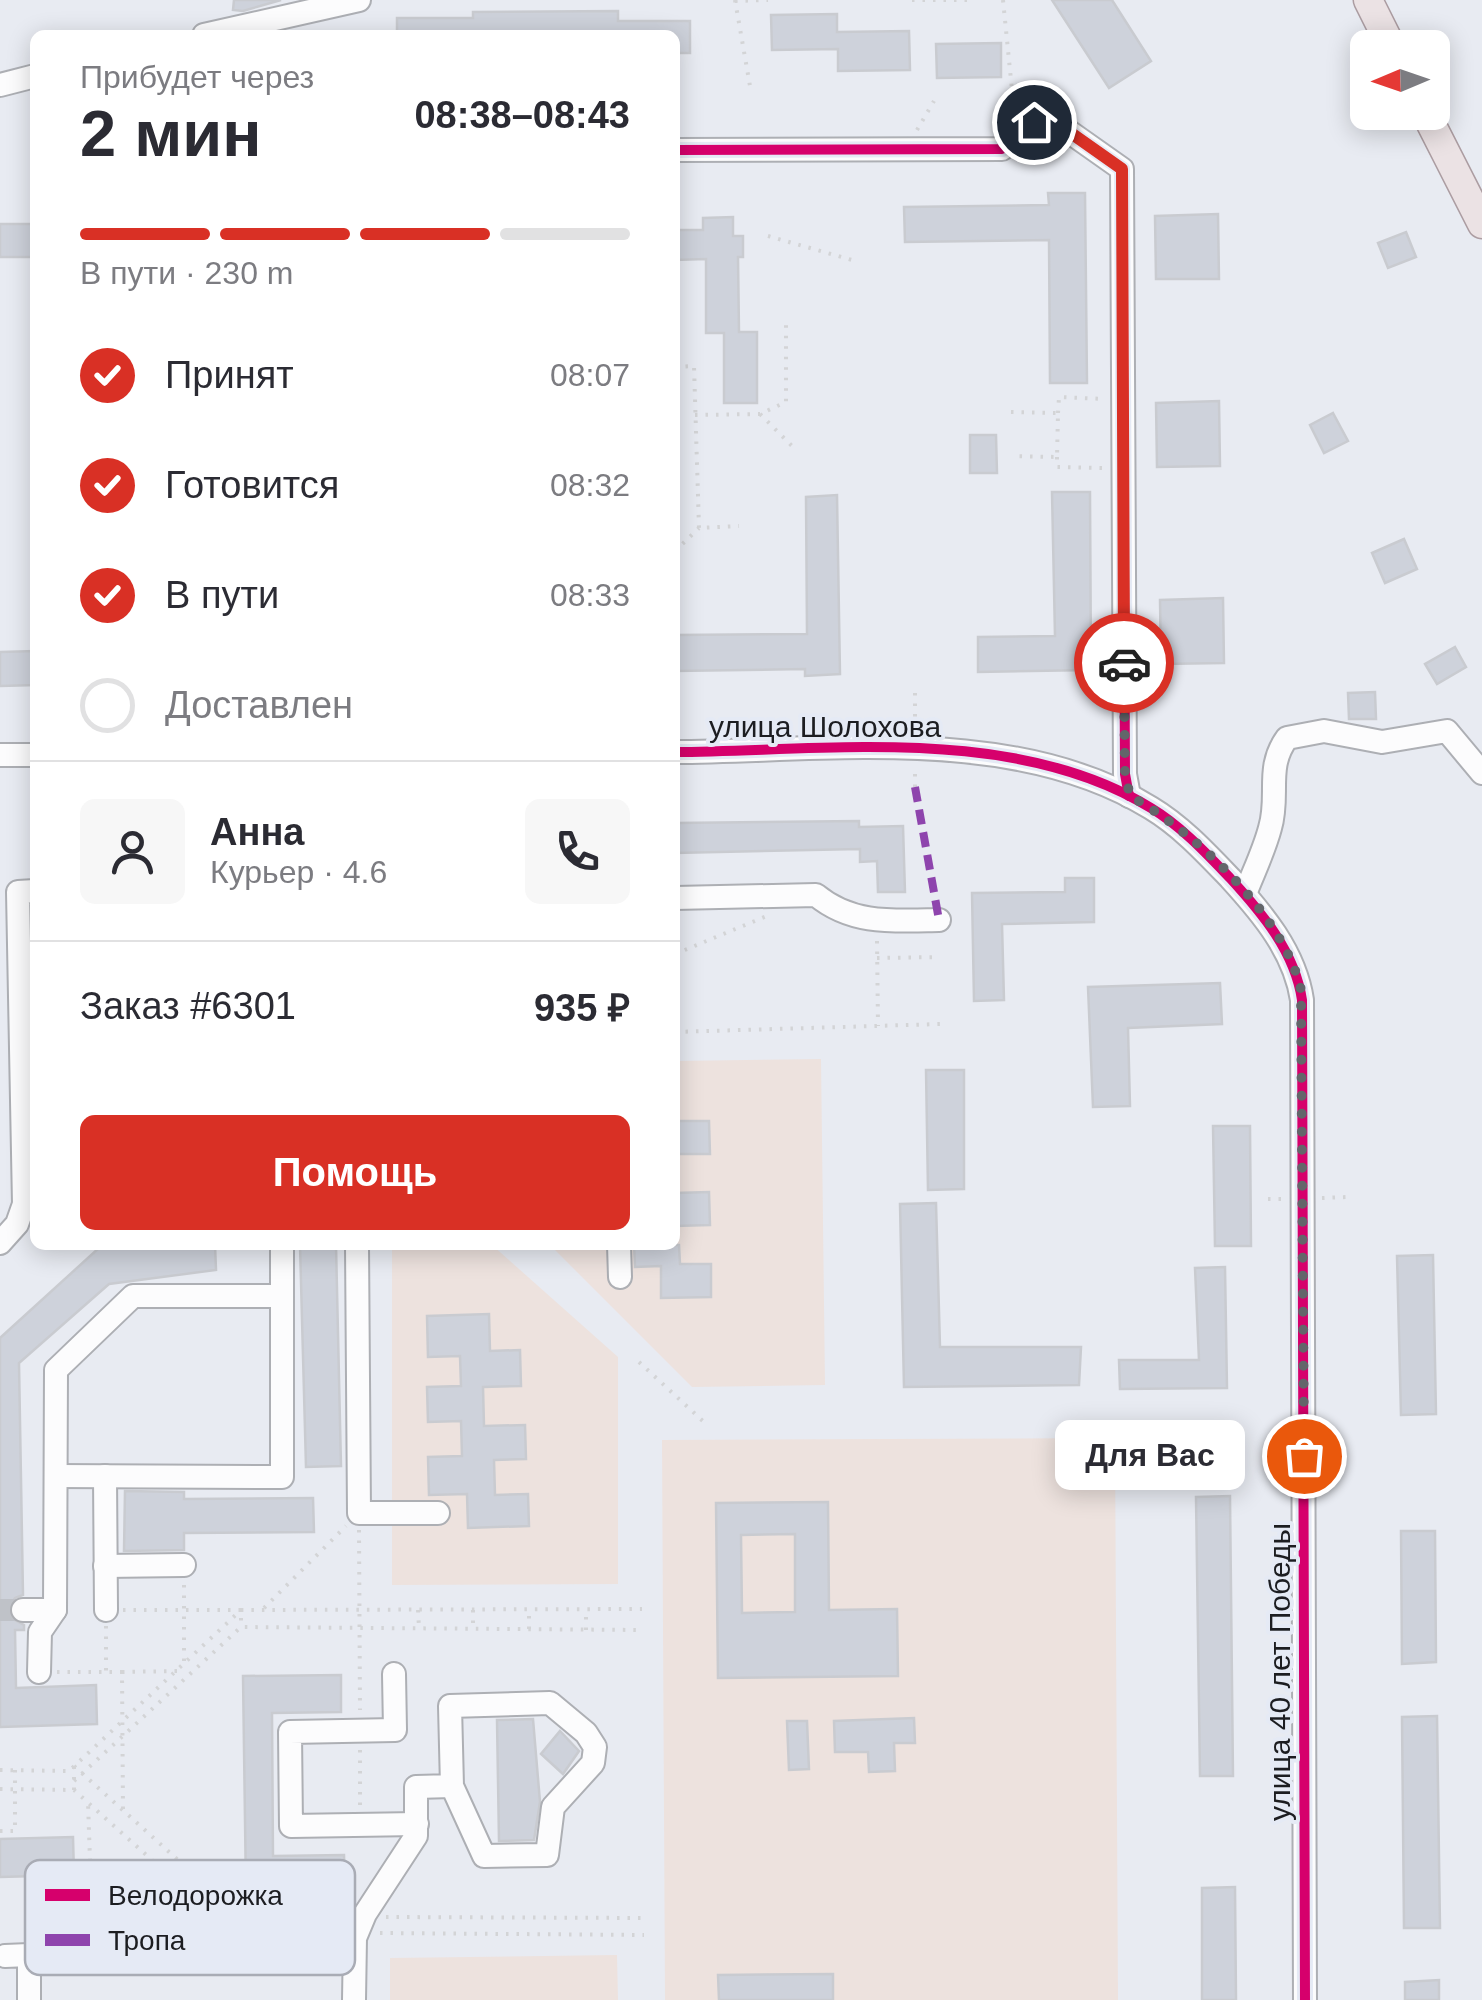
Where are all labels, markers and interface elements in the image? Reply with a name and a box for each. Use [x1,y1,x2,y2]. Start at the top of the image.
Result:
north arrow [1350,30,1450,130]
map controls [1350,30,1450,130]
text: Прибудет через [80,59,314,95]
pin [992,80,1077,165]
text: 08:38–08:43 [414,94,630,136]
icon: home [1007,95,1062,150]
text: 2 мин [80,97,262,170]
text: В пути · 230 m [80,255,293,291]
icon: check [80,348,135,403]
text: Принят [165,354,294,396]
text: 08:07 [550,357,630,393]
icon: check [80,458,135,513]
text: Готовится [165,464,339,506]
text: 08:32 [550,467,630,503]
icon: check [80,568,135,623]
text: В пути [165,574,279,616]
text: 08:33 [550,577,630,613]
courier [1074,613,1174,713]
icon: car [1097,636,1152,691]
text: Доставлен [165,684,353,726]
street label: улица Шолохова [709,710,941,743]
button: person [80,799,185,904]
button: phone [525,799,630,904]
text: Анна [210,811,304,853]
text: Курьер · 4.6 [210,854,387,890]
text: Заказ #6301 [80,985,296,1027]
text: 935 ₽ [534,987,630,1029]
button: Помощь [80,1115,630,1230]
pin [1262,1414,1347,1499]
callout: Для Вас [1054,1421,1244,1491]
icon: bag [1277,1429,1332,1484]
text: Для Вас [1085,1437,1215,1473]
street label: улица 40 лет Победы [1263,1523,1296,1821]
legend [25,1860,355,1975]
text: Велодорожка [108,1880,283,1911]
text: Тропа [108,1925,186,1956]

